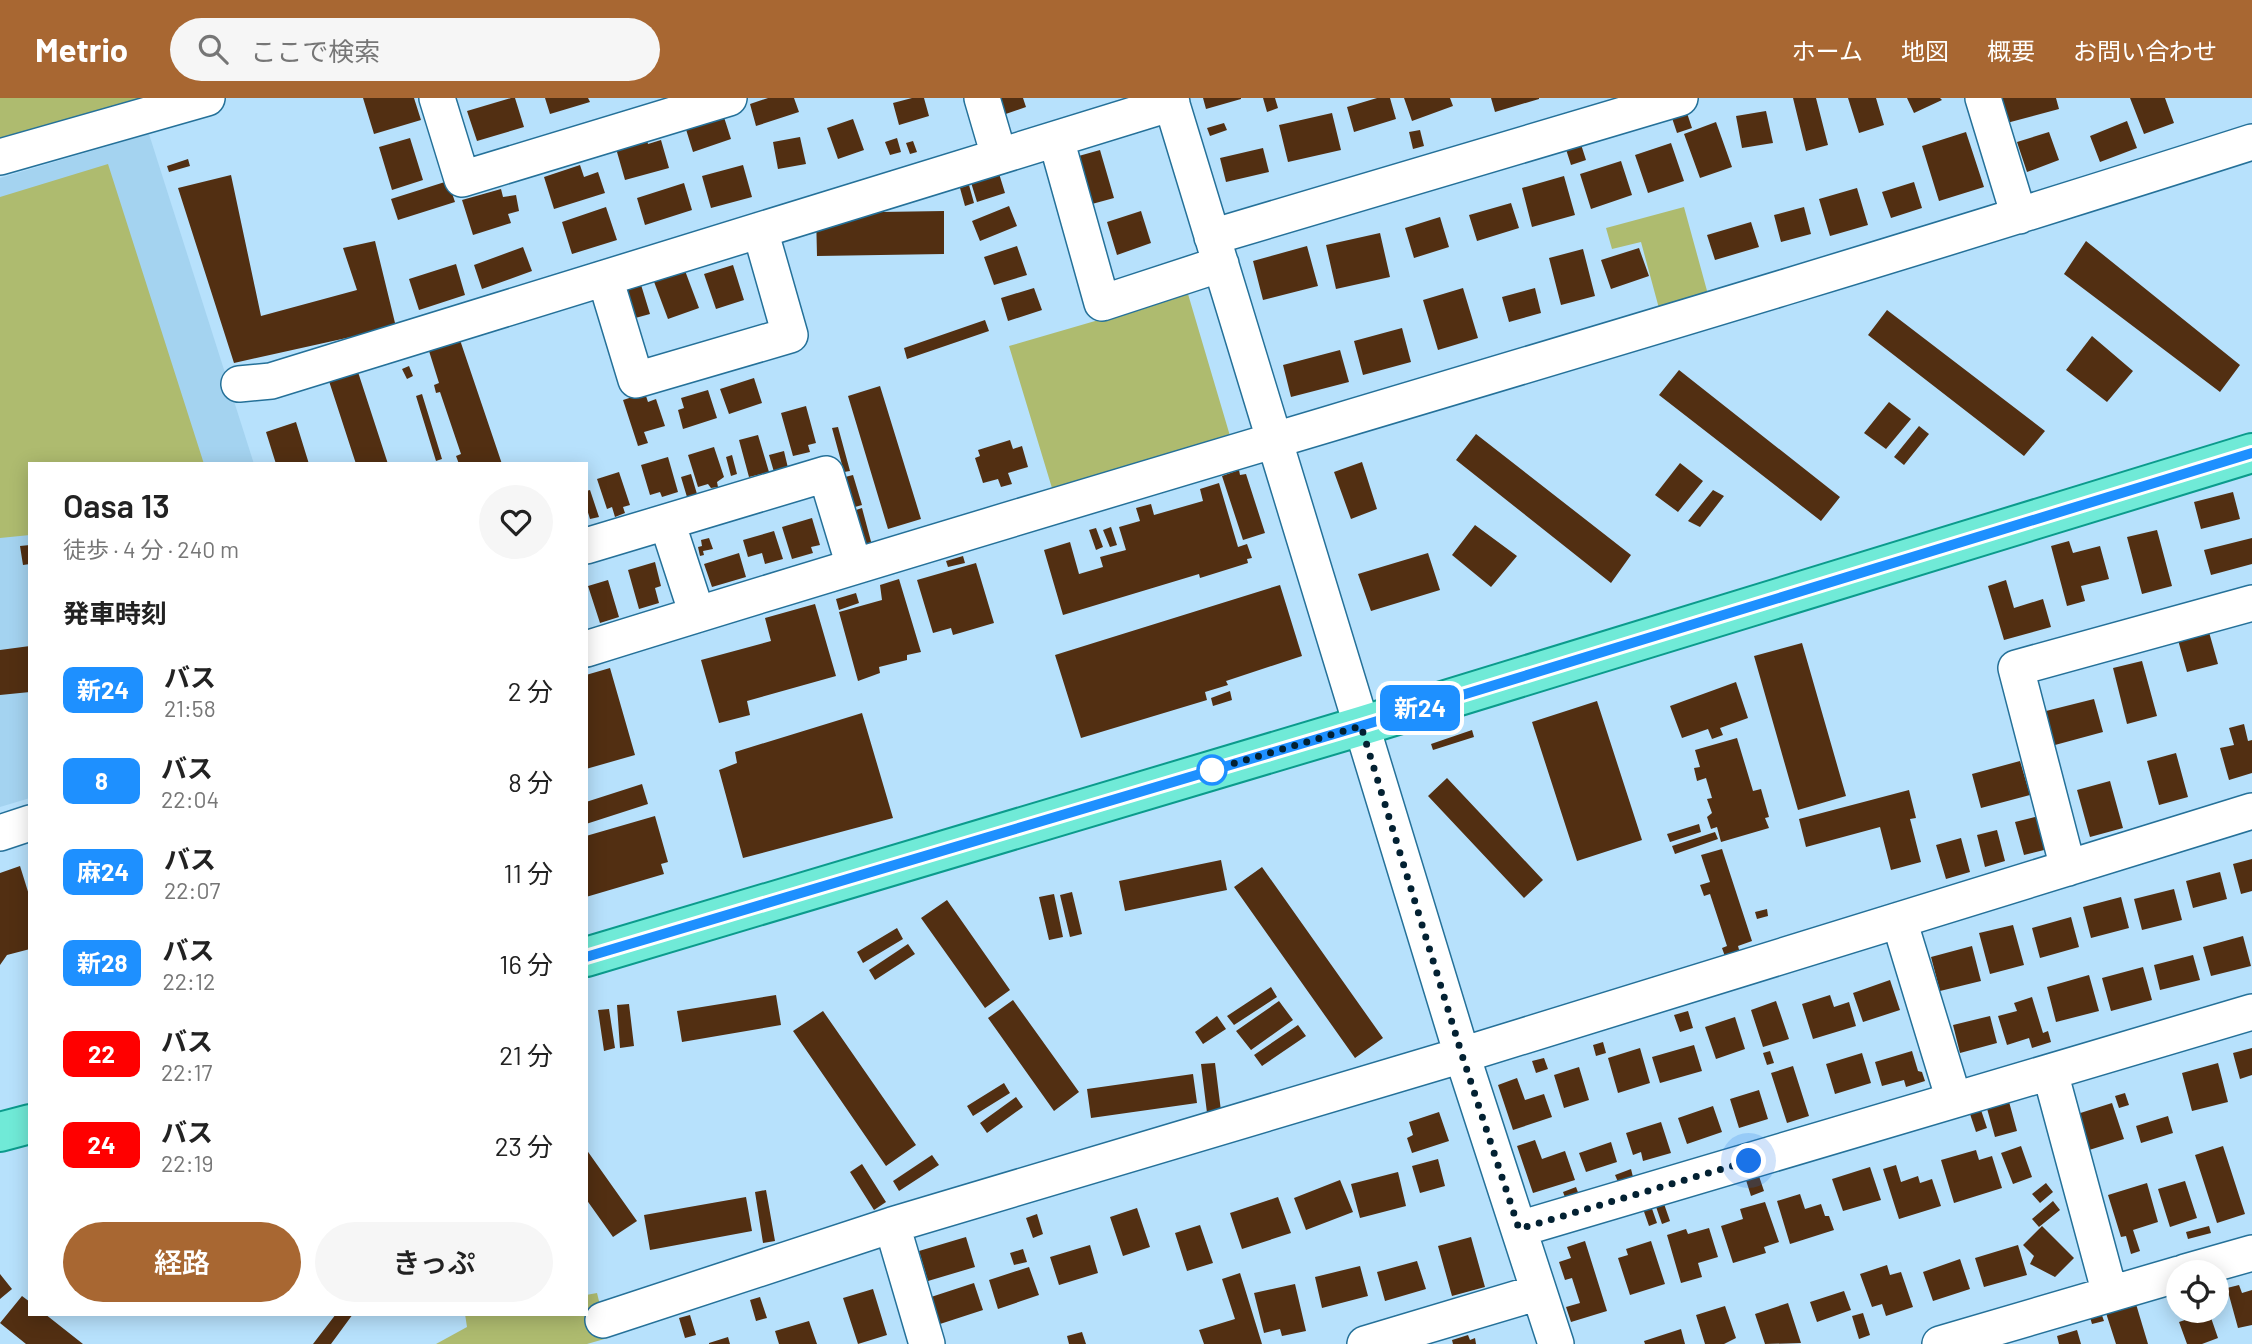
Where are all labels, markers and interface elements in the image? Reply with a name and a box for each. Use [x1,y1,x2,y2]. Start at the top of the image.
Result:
search box [170,18,660,81]
text: Metrio [35,29,128,69]
icon: search [194,30,232,68]
text: ここで検索 [250,35,380,66]
text: ホーム [1792,36,1863,65]
text: 地図 [1901,36,1949,65]
text: 概要 [1987,36,2035,65]
text: お問い合わせ [2073,36,2217,65]
text: Oasa 13 [63,485,170,525]
button: heart [479,485,553,559]
text: 徒歩 · 4 分 · 240 m [63,535,239,563]
text: 発車時刻 [63,597,167,628]
text: バス [164,661,216,692]
text: 新24 [77,675,129,704]
text: 2 分 [508,675,553,706]
line badge: 新24 [1380,685,1460,731]
text: 新24 [1394,693,1446,722]
text: 21:58 [164,694,216,722]
text: バス [161,752,213,783]
unlabelled marker [1197,755,1227,785]
text: 8 [95,766,108,795]
text: 8 分 [508,766,553,797]
text: 22:04 [161,785,219,813]
text: バス [164,843,216,874]
text: 麻24 [77,857,129,886]
text: 11 分 [504,857,553,888]
text: 22:07 [164,876,220,904]
text: バス [162,934,214,965]
text: 新28 [77,948,127,977]
text: 16 分 [499,948,553,979]
text: 22:12 [162,967,215,995]
text: バス [161,1025,213,1056]
text: 22 [88,1039,115,1068]
text: 21 分 [499,1039,553,1070]
text: 22:17 [161,1058,212,1086]
text: バス [161,1116,213,1147]
text: 24 [88,1130,115,1159]
text: 23 分 [495,1130,553,1161]
your location [1731,1143,1766,1178]
text: 22:19 [161,1149,214,1177]
button: 経路 [63,1222,301,1302]
button: きっぷ [315,1222,553,1302]
map controls [2166,1260,2229,1323]
button: locate [2166,1260,2229,1323]

